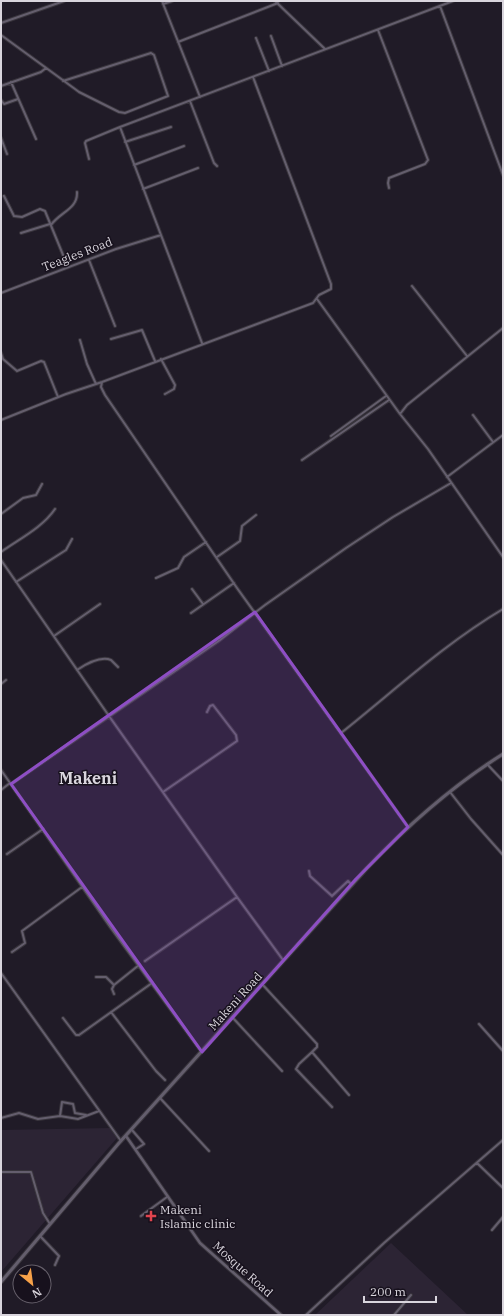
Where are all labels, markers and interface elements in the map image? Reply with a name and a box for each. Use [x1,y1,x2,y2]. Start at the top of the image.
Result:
street label: Teagles Road [40,234,114,274]
district label: Makeni [59,768,117,788]
street label: Makeni Road [205,969,265,1033]
place label: Makeni Islamic clinic [160,1202,236,1231]
marker: Makeni Islamic clinic [145,1210,157,1222]
street label: Mosque Road [210,1238,276,1300]
north arrow [12,1264,52,1304]
scale bar [364,1278,436,1304]
text: 200 m [370,1284,406,1299]
text: N [29,1285,44,1301]

